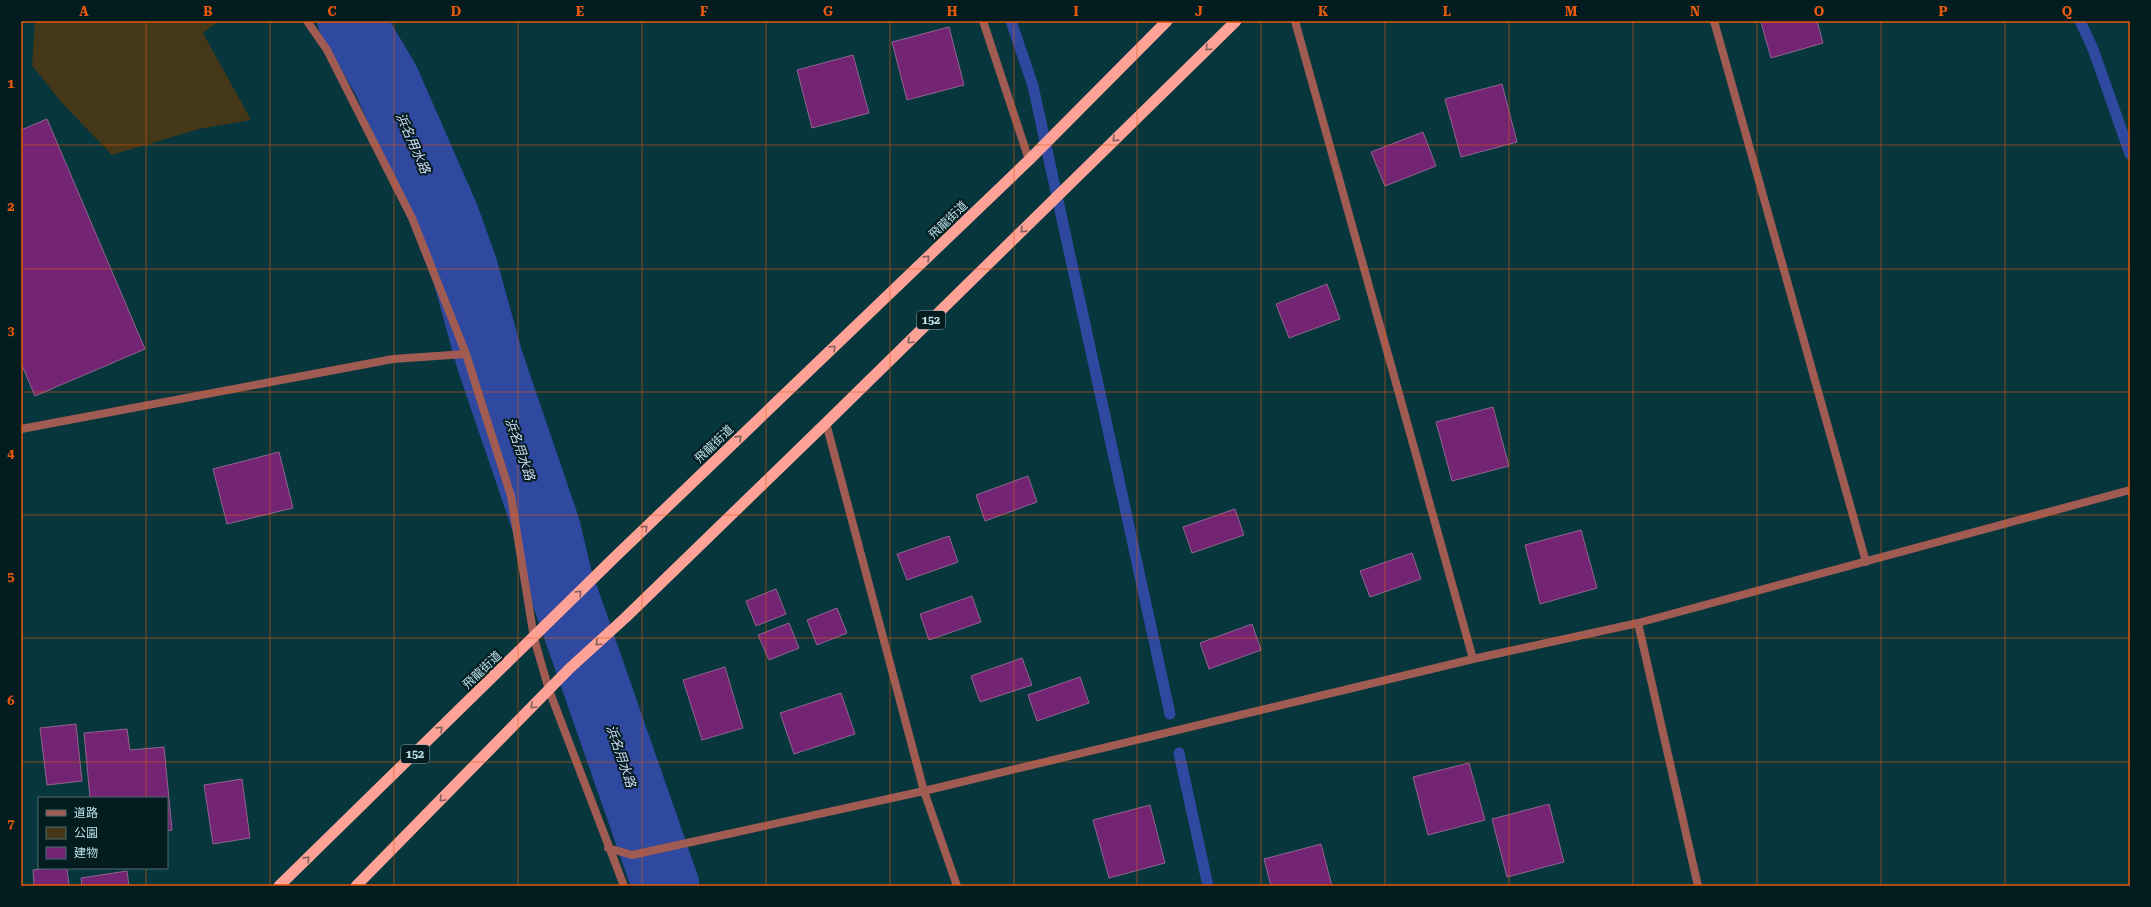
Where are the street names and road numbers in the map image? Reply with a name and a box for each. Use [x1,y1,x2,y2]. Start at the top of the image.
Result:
street label: 飛龍街道 [926,198,970,242]
road number: 152 [917,311,945,329]
street label: 飛龍街道 [692,422,736,466]
street label: 飛龍街道 [460,648,504,692]
road number: 152 [401,745,429,763]

